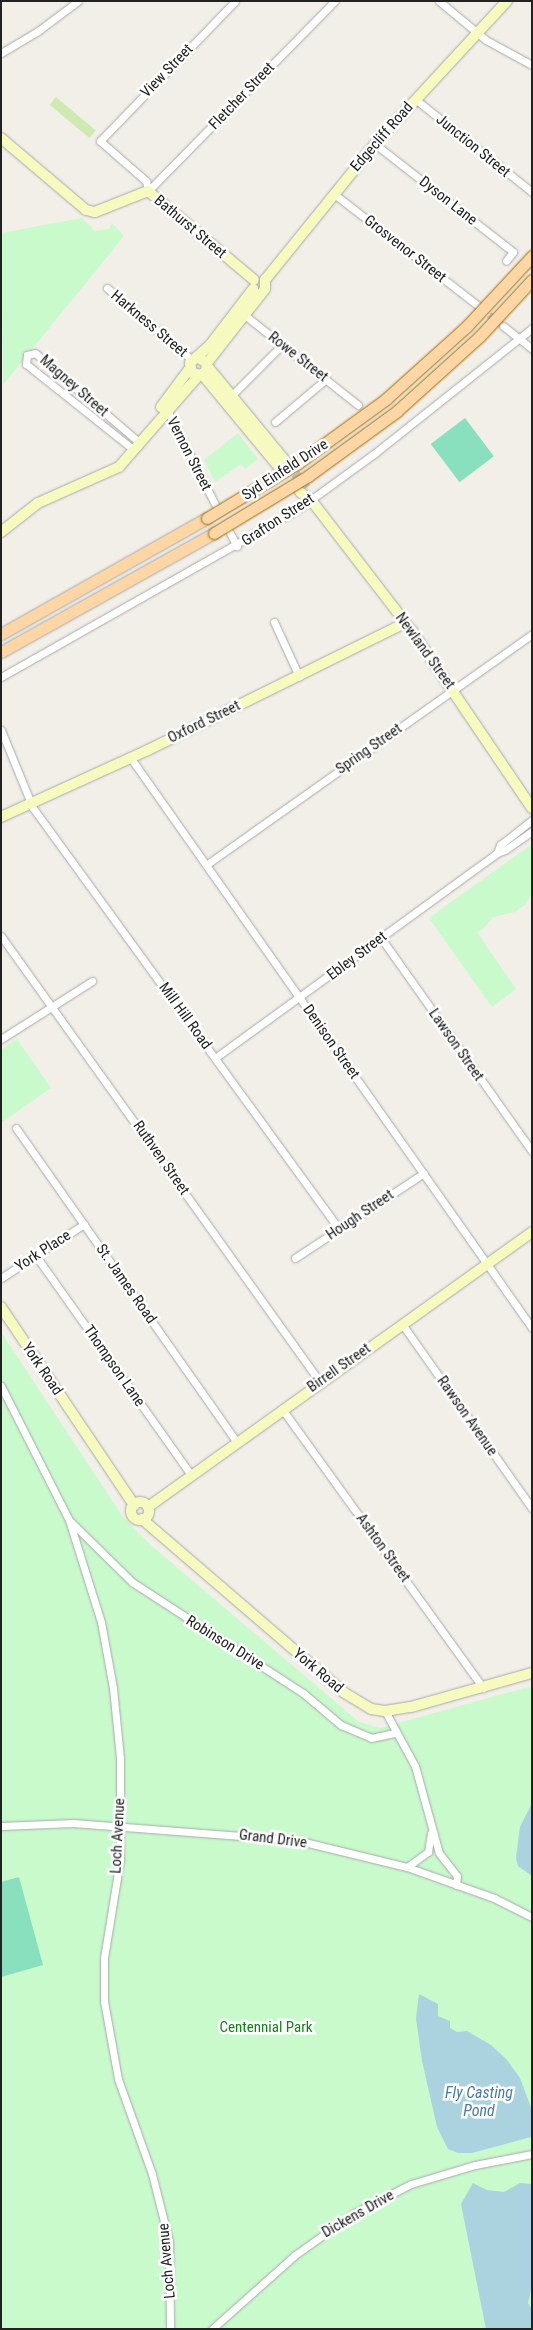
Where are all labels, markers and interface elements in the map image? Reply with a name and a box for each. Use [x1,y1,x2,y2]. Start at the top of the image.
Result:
street label: View Street [137,41,197,101]
street label: Fletcher Street [205,59,279,133]
street label: Edgecliff Road [347,99,417,175]
street label: Junction Street [432,111,514,181]
street label: Dyson Lane [415,173,481,229]
street label: Bathurst Street [150,192,230,262]
street label: Grosvenor Street [360,211,450,287]
street label: Harkness Street [107,287,191,361]
street label: Rowe Street [265,328,331,386]
street label: Magney Street [36,351,112,421]
street label: Vernon Street [163,414,215,494]
street label: Syd Einfeld Drive [239,436,331,504]
street label: Grafton Street [238,490,318,550]
street label: Newland Street [391,609,459,693]
street label: Oxford Street [165,697,243,747]
street label: Spring Street [333,720,405,778]
street label: Ebley Street [324,928,390,984]
street label: Mill Hill Road [155,979,215,1053]
street label: Denison Street [299,1001,363,1083]
street label: Lawson Street [424,1005,488,1085]
street label: Ruthven Street [129,1118,193,1198]
street label: Hough Street [323,1186,397,1244]
street label: York Place [12,1226,74,1276]
street label: St. James Road [92,1241,160,1327]
street label: Thompson Lane [79,1322,149,1410]
street label: York Road [18,1339,66,1399]
street label: Birrell Street [304,1340,374,1396]
street label: Rawson Avenue [433,1373,501,1459]
street label: Ashton Street [352,1510,414,1586]
street label: Robinson Drive [183,1612,267,1674]
street label: York Road [289,1645,347,1697]
street label: Loch Avenue [107,1798,129,1874]
street label: Grand Drive [238,1826,308,1852]
park label: Centennial Park [219,2019,313,2037]
water label: Fly Casting Pond [445,2083,513,2121]
street label: Dickens Drive [319,2186,397,2242]
street label: Loch Avenue [155,2223,179,2299]

